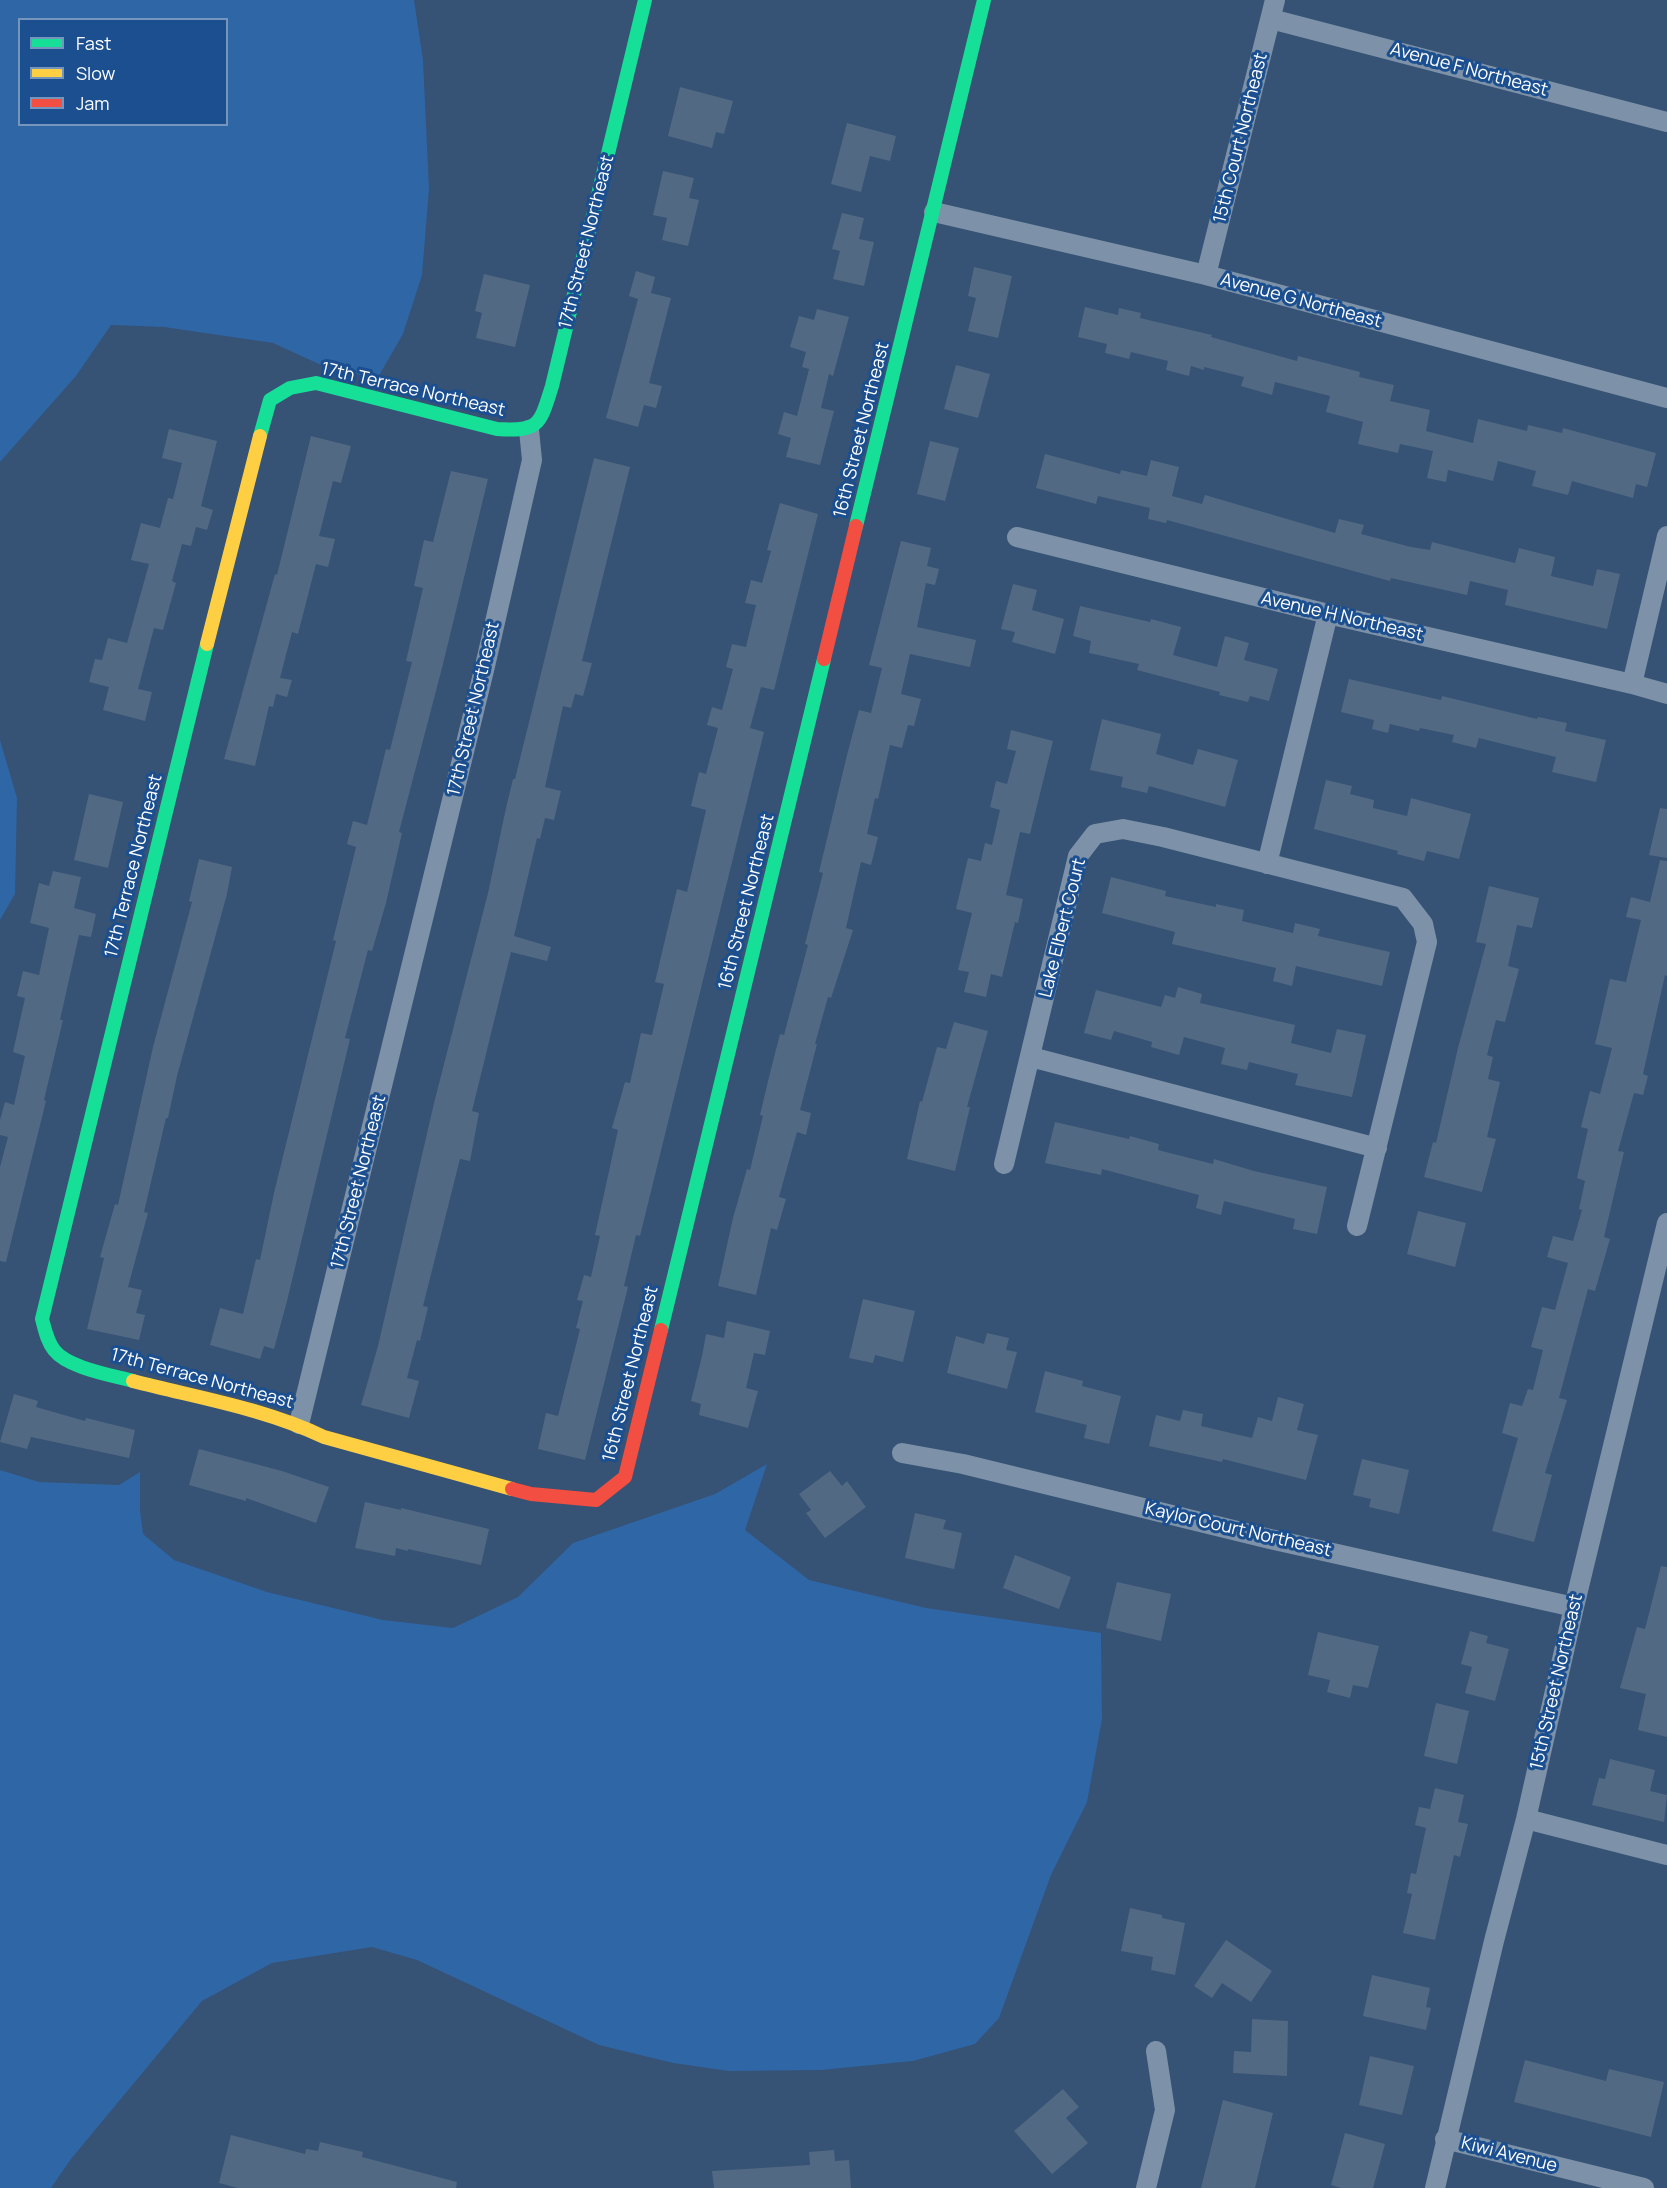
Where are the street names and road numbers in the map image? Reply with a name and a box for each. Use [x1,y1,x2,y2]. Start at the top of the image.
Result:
street label: Avenue F Northeast [1388,39,1550,101]
street label: 15th Court Northeast [1209,51,1273,225]
street label: 17th Street Northeast [555,153,619,331]
street label: Avenue G Northeast [1218,269,1384,333]
street label: 16th Street Northeast [830,340,894,520]
street label: 17th Terrace Northeast [319,358,507,422]
street label: Avenue H Northeast [1259,588,1425,646]
street label: 17th Street Northeast [443,620,505,798]
street label: 17th Terrace Northeast [101,772,167,960]
street label: 16th Street Northeast [715,812,779,992]
street label: Lake Elbert Court [1035,856,1091,1000]
street label: 17th Street Northeast [327,1093,391,1271]
street label: 16th Street Northeast [599,1284,663,1464]
street label: 17th Terrace Northeast [108,1344,296,1414]
street label: Kaylor Court Northeast [1143,1498,1333,1562]
street label: 15th Street Northeast [1526,1592,1588,1772]
street label: Kiwi Avenue [1459,2133,1559,2177]

